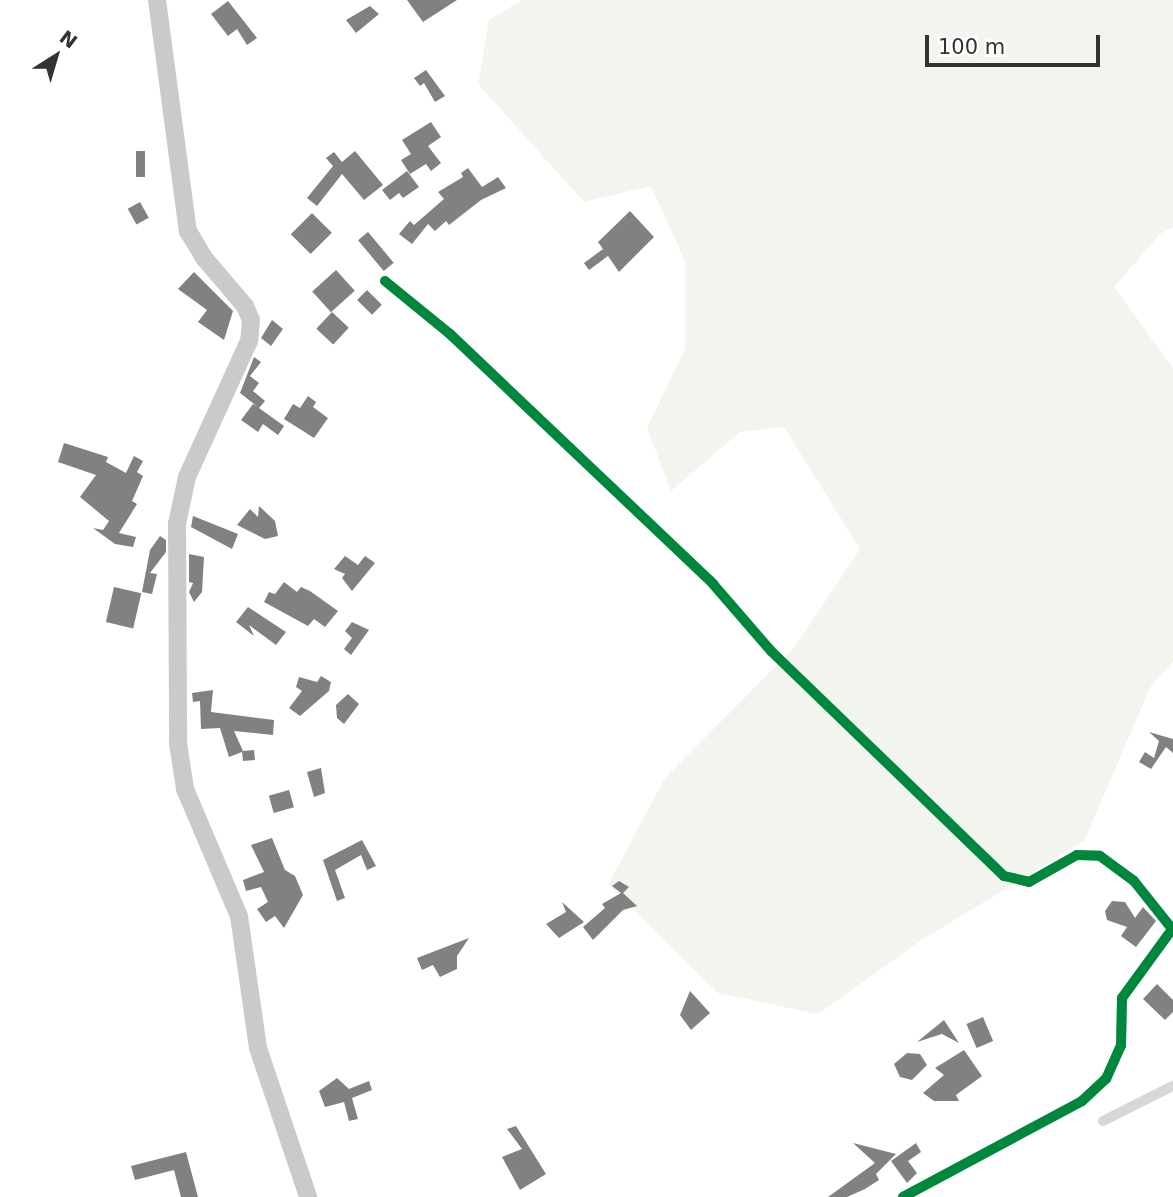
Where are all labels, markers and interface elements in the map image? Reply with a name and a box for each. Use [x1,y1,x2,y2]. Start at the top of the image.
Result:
north arrow [21,21,91,91]
scale bar [928,21,1103,65]
text: N [56,26,82,53]
text: 100 m [938,35,1005,59]

